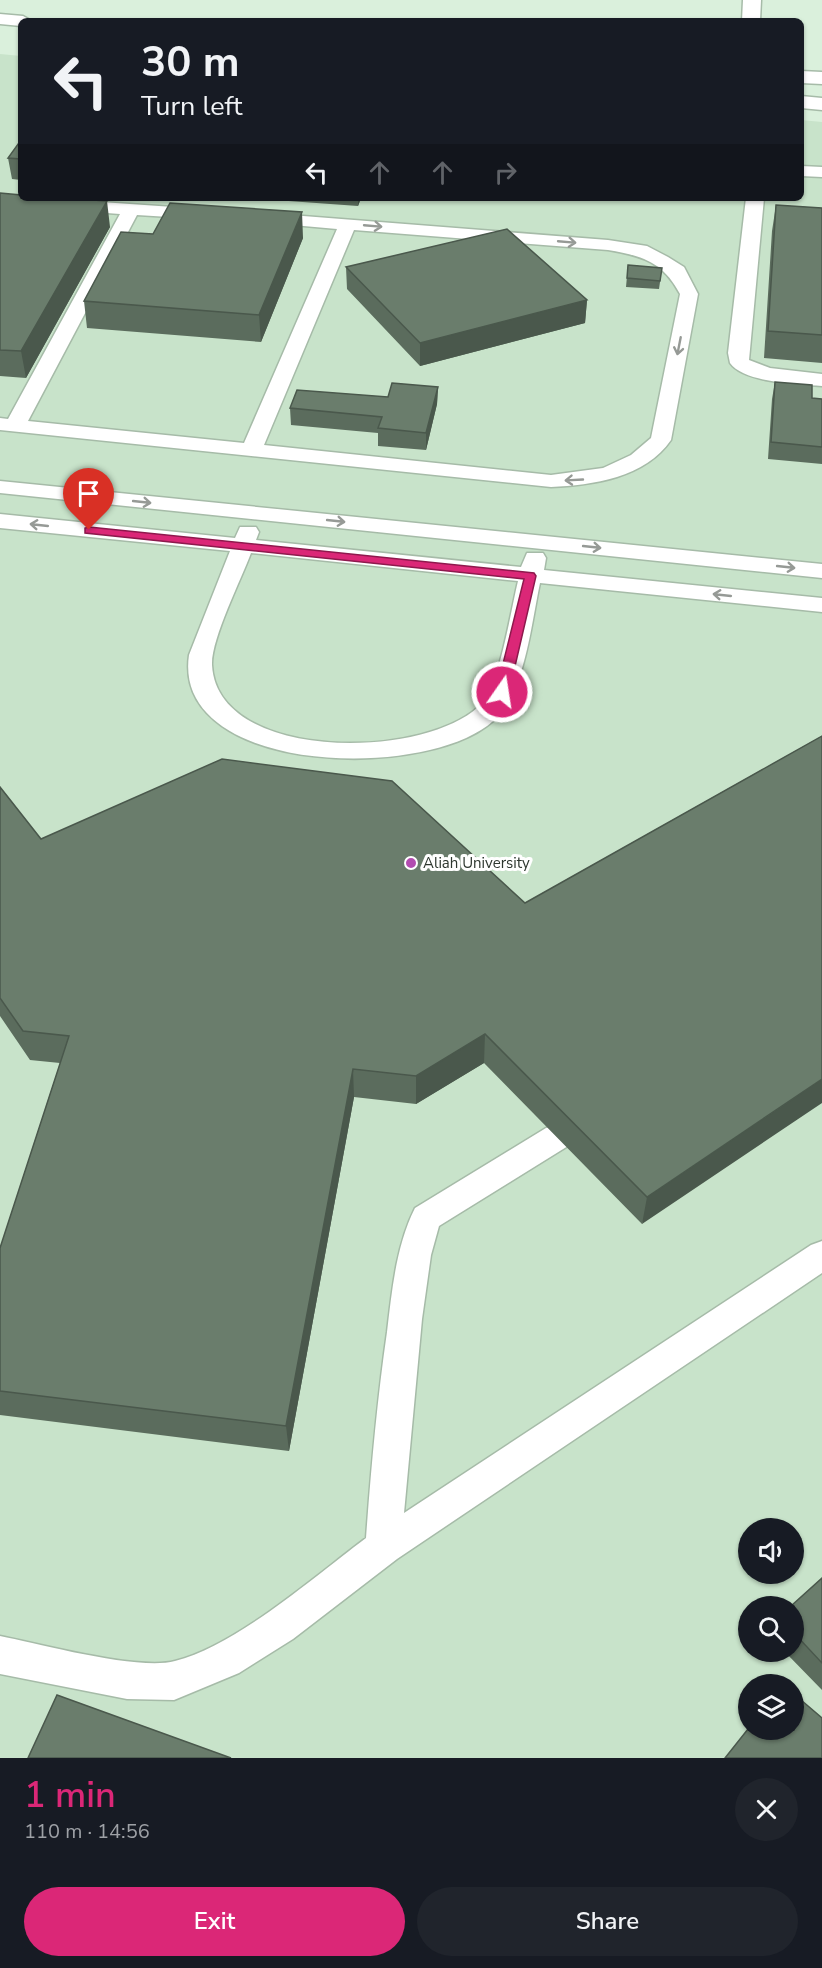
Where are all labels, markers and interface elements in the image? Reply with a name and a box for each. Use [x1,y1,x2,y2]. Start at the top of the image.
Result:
text: 30 m [141,34,240,91]
icon: left [42,42,120,120]
text: Turn left [141,88,242,125]
icon: left [300,156,333,189]
icon: ahead [363,156,396,189]
icon: ahead [426,156,459,189]
icon: right [489,156,522,189]
one-way arrow [362,221,382,232]
one-way arrow [556,237,576,248]
one-way arrow [673,335,684,355]
pin [63,468,114,530]
one-way arrow [564,475,584,486]
icon: arrive [72,477,105,510]
one-way arrow [131,497,151,508]
one-way arrow [325,516,345,527]
one-way arrow [30,519,50,530]
one-way arrow [582,542,602,553]
one-way arrow [776,562,796,573]
one-way arrow [713,589,732,600]
position arrow [470,660,534,724]
place label: Aliah University [423,853,530,873]
marker: Aliah University [404,856,418,870]
map controls [738,1518,804,1740]
button: sound [738,1518,804,1584]
button: search [738,1596,804,1662]
button: layers [738,1674,804,1740]
text: 1 min [24,1771,116,1820]
button: close [735,1778,798,1841]
text: 110 m · 14:56 [24,1818,150,1845]
button: Exit [24,1887,405,1956]
button: Share [417,1887,798,1956]

